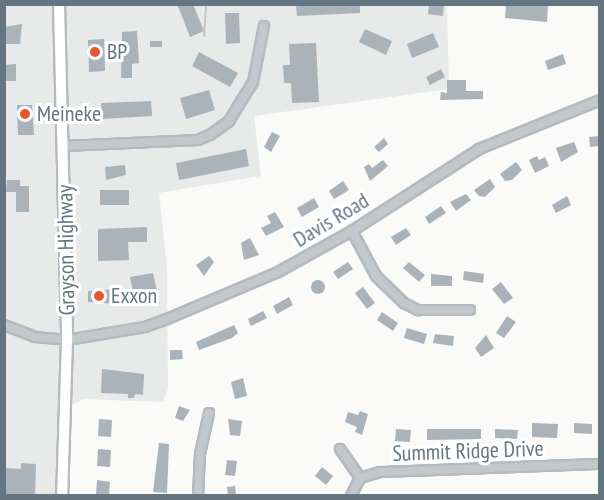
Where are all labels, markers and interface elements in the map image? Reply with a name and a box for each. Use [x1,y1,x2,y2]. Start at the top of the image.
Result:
place label: BP [107,39,127,65]
marker: BP [88,45,102,59]
place label: Meineke [37,101,101,127]
marker: Meineke [18,107,32,121]
street label: Grayson Highway [52,184,80,316]
street label: Davis Road [289,187,373,253]
place label: Exxon [111,283,157,309]
marker: Exxon [92,289,106,303]
street label: Summit Ridge Drive [392,435,544,467]

